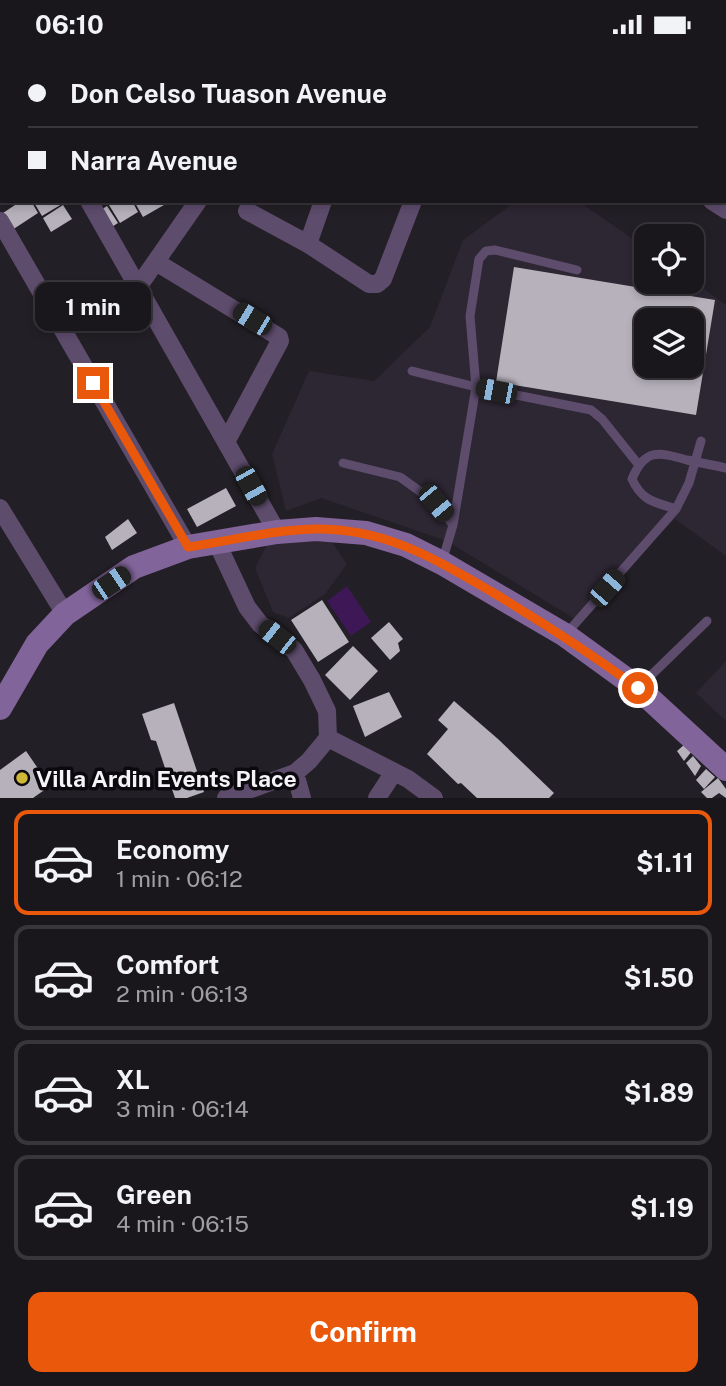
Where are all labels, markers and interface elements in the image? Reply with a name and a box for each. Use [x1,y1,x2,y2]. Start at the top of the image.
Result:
text: 06:10 [35,9,104,40]
text: Don Celso Tuason Avenue [70,78,387,109]
text: Narra Avenue [70,145,238,176]
map controls [634,224,704,378]
button: locate [634,224,704,294]
callout: 1 min [35,281,151,331]
text: 1 min [65,293,121,320]
car [229,299,276,339]
button: layers [634,308,704,378]
route end [77,367,109,399]
car [474,377,519,405]
car [232,463,271,509]
car [415,480,458,526]
car [88,563,135,603]
car [586,565,629,611]
car [254,616,301,658]
route start [622,672,654,704]
place label: Villa Ardin Events Place [36,765,297,792]
marker: Villa Ardin Events Place [14,770,30,786]
icon: car [32,831,95,894]
text: Economy [116,834,229,865]
text: $1.11 [636,847,694,878]
text: 1 min · 06:12 [116,865,243,892]
icon: car [32,946,95,1009]
text: Comfort [116,949,219,980]
text: $1.50 [624,962,694,993]
text: 2 min · 06:13 [116,980,248,1007]
icon: car [32,1061,95,1124]
text: XL [116,1064,150,1095]
text: $1.89 [624,1077,694,1108]
text: 3 min · 06:14 [116,1095,249,1122]
icon: car [32,1176,95,1239]
text: Green [116,1179,192,1210]
text: $1.19 [630,1192,694,1223]
text: 4 min · 06:15 [116,1210,249,1237]
button: Confirm [28,1292,698,1372]

